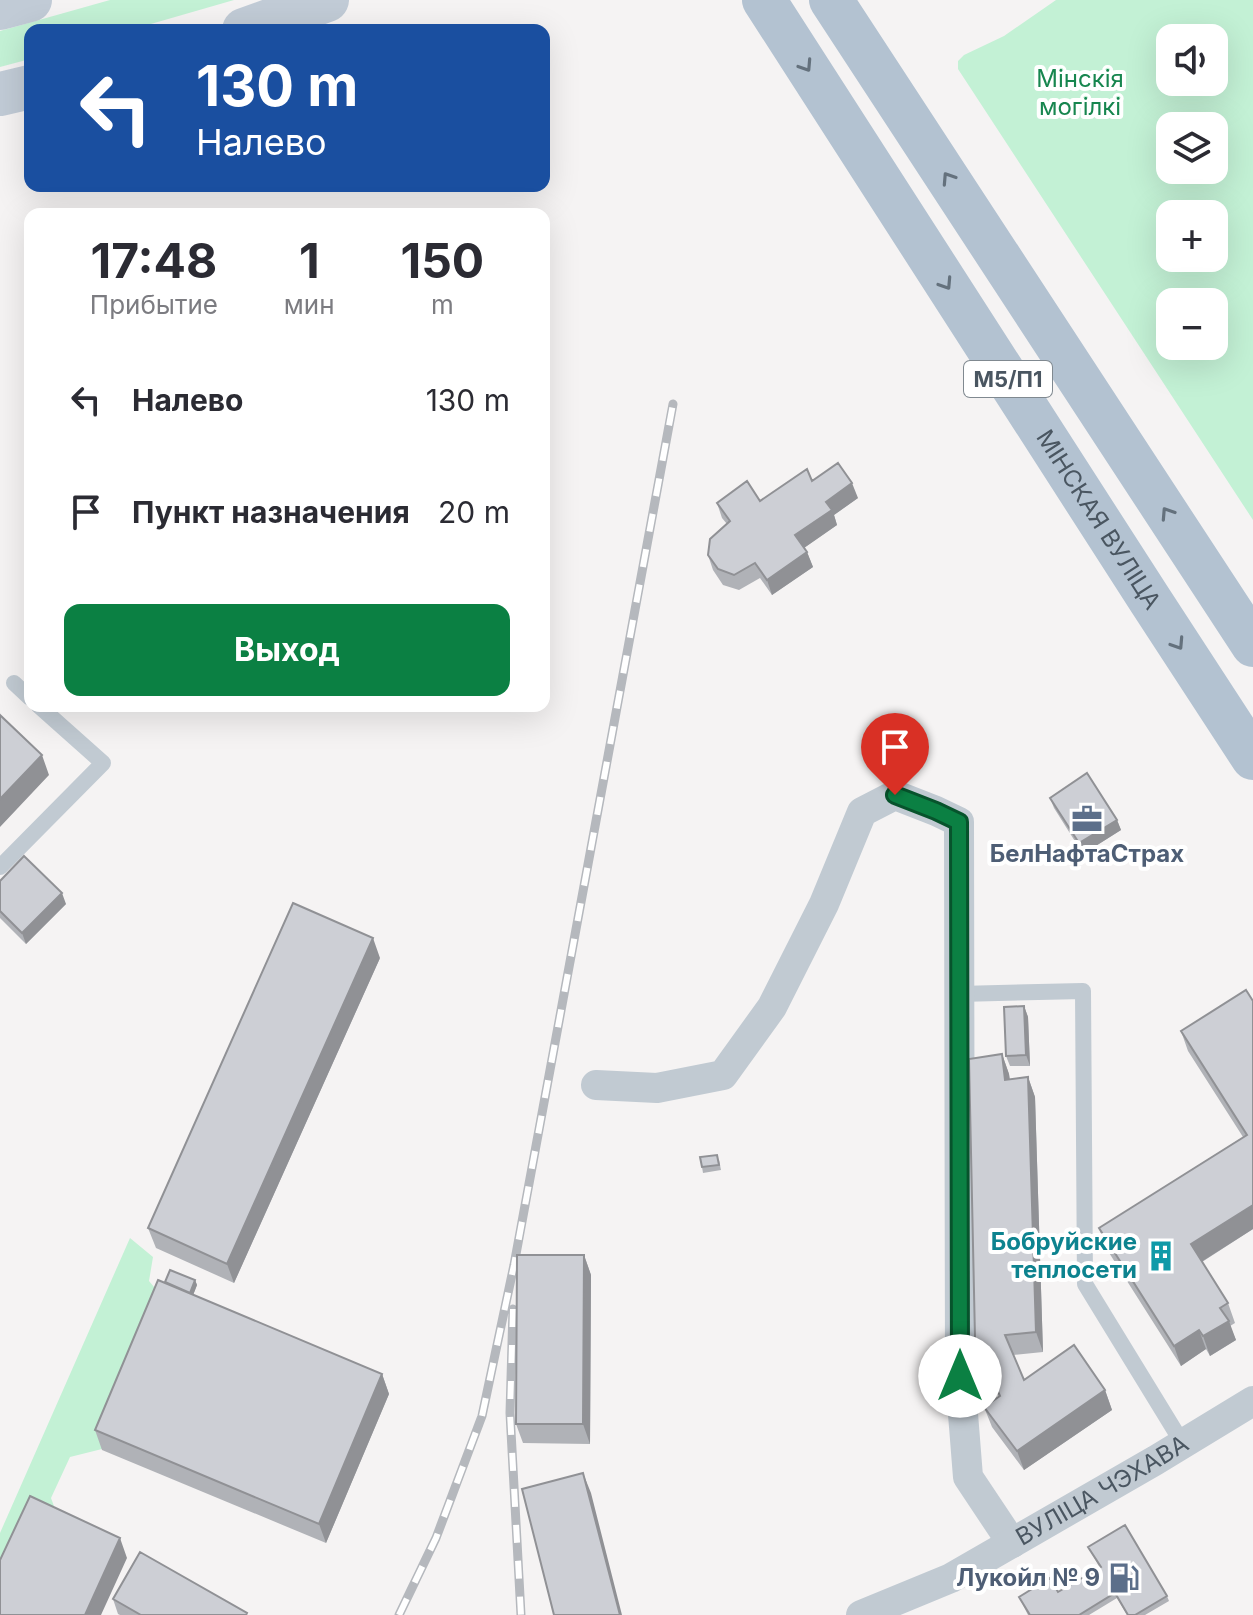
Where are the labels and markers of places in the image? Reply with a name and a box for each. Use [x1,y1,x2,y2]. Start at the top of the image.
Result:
pin [861,713,929,795]
office icon: БелНафтаСтрах [1070,802,1104,836]
place label: БелНафтаСтрах [990,839,1184,868]
place label: Бобруйские теплосети [991,1227,1137,1284]
building icon: Бобруйские теплосети [1144,1239,1178,1273]
fuel station icon: Лукойл № 9 [1107,1561,1141,1595]
place label: Лукойл № 9 [956,1563,1100,1592]

